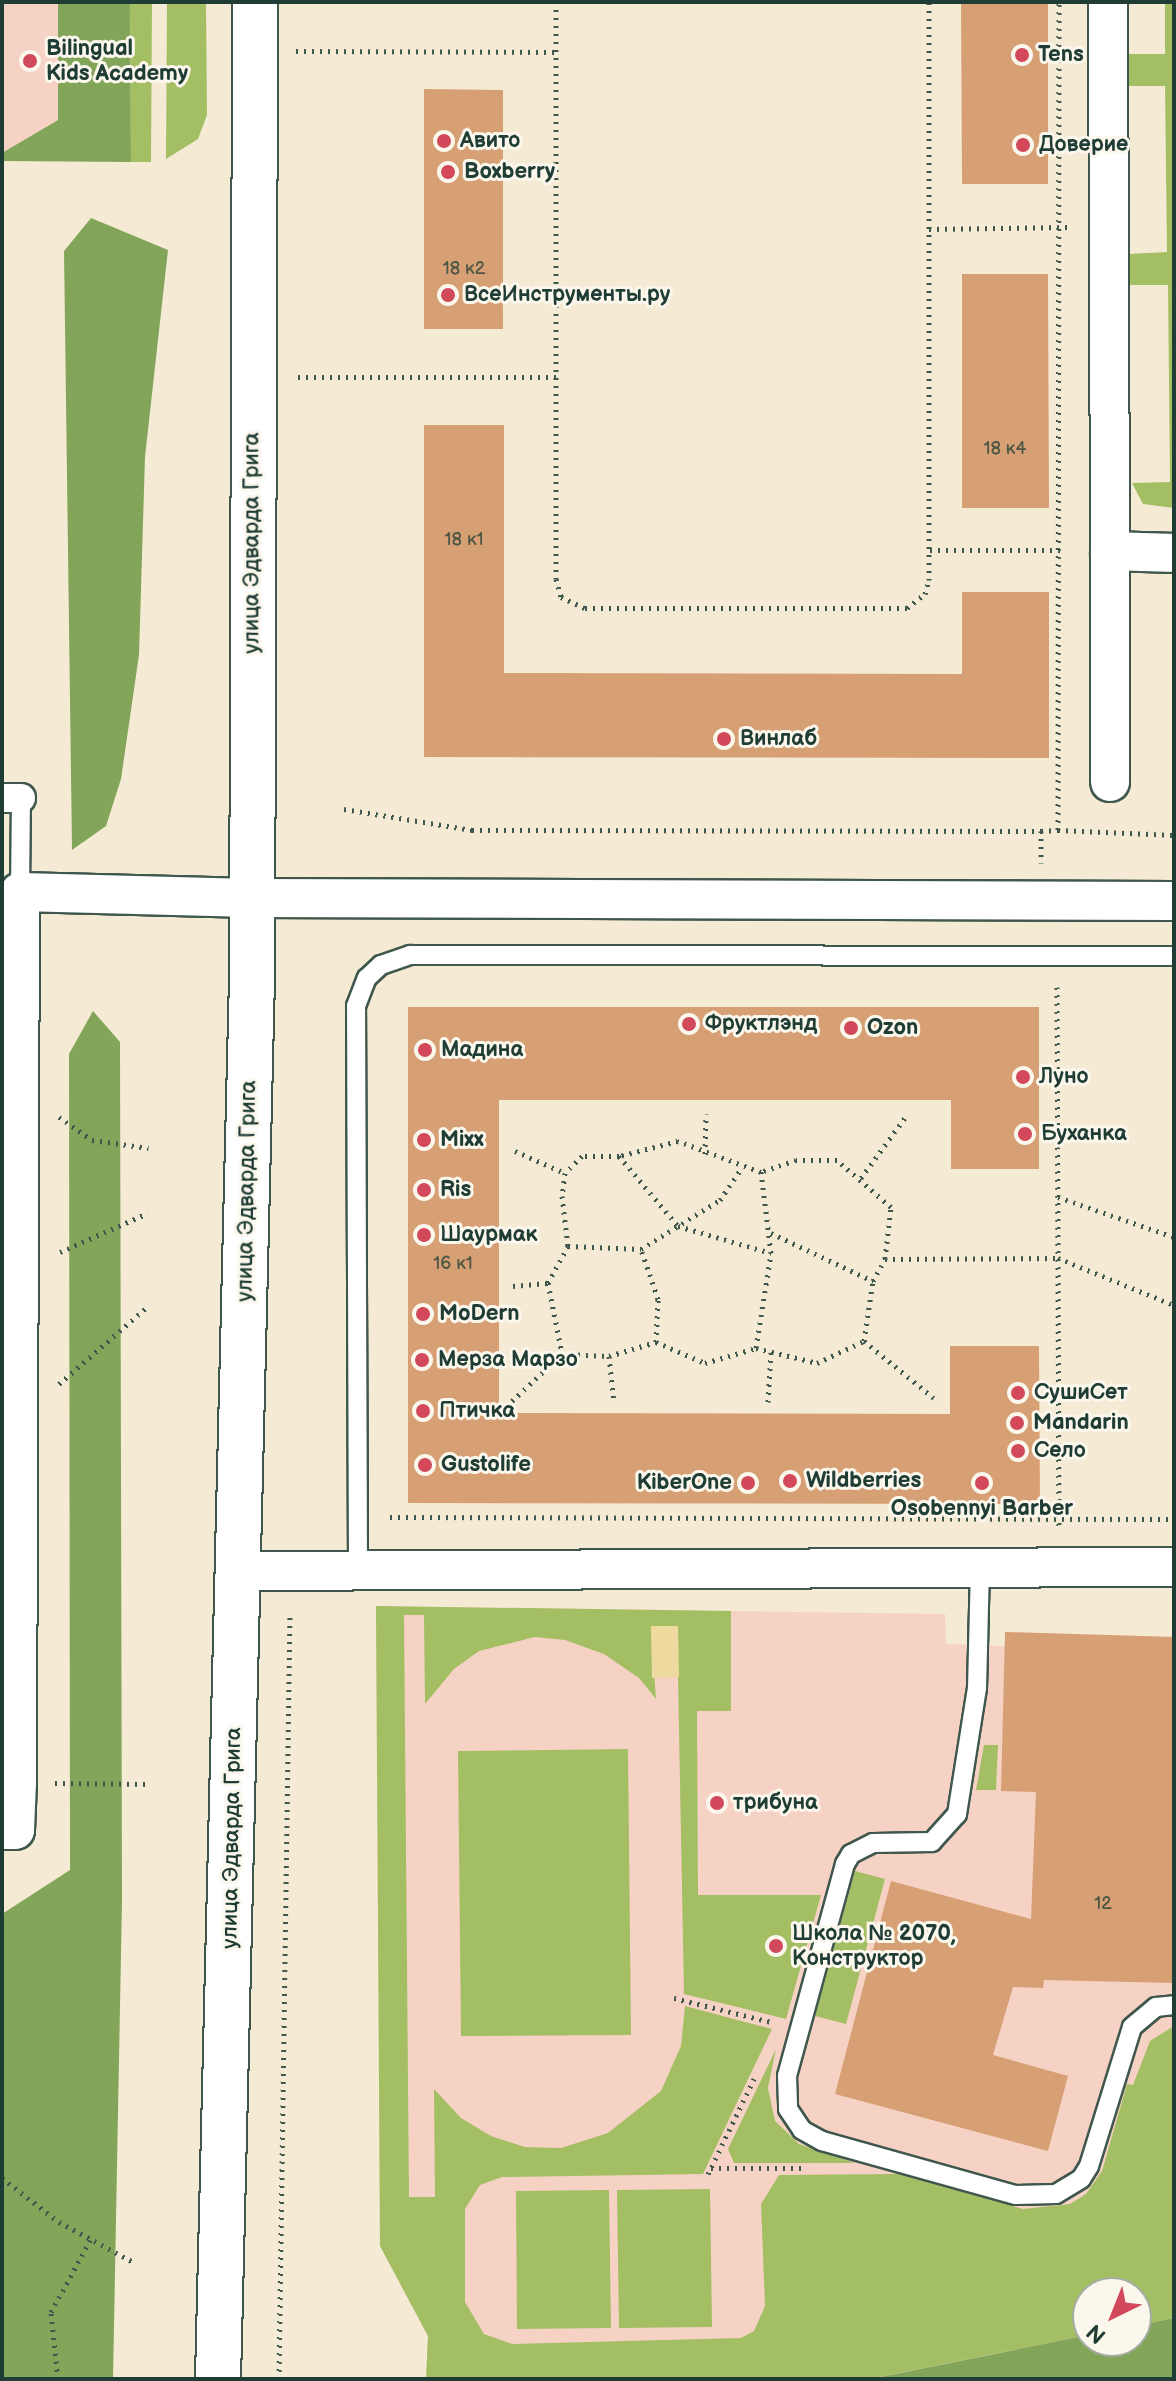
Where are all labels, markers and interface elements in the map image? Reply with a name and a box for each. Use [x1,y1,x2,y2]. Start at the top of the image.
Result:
place label: Bilingual Kids Academy [46,35,188,86]
place label: Tens [1038,42,1084,68]
marker: Tens [1013,46,1031,64]
marker: Bilingual Kids Academy [21,52,39,70]
place label: Авито [460,128,520,154]
marker: Авито [435,132,453,150]
place label: Доверие [1039,132,1128,158]
marker: Доверие [1014,136,1032,154]
place label: Boxberry [464,159,555,185]
marker: Boxberry [439,163,457,181]
house number: 18 к2 [443,258,485,280]
place label: ВсеИнструменты.ру [464,282,670,308]
marker: ВсеИнструменты.ру [439,286,457,304]
street label: улица Эдварда Грига [239,432,265,654]
house number: 18 к4 [984,438,1026,460]
house number: 18 к1 [445,529,483,551]
place label: Винлаб [740,726,817,752]
marker: Винлаб [715,730,733,748]
place label: Фруктлэнд [705,1011,817,1037]
marker: Фруктлэнд [680,1015,698,1033]
place label: Ozon [867,1015,918,1041]
marker: Ozon [842,1019,860,1037]
place label: Мадина [441,1037,523,1063]
marker: Мадина [416,1041,434,1059]
place label: Луно [1039,1064,1089,1090]
marker: Луно [1014,1068,1032,1086]
street label: улица Эдварда Грига [232,1080,262,1302]
place label: Буханка [1041,1121,1127,1147]
marker: Буханка [1016,1125,1034,1143]
place label: Mixx [440,1127,484,1153]
marker: Mixx [415,1131,433,1149]
place label: Ris [440,1177,471,1203]
marker: Ris [415,1181,433,1199]
place label: Шаурмак [440,1222,537,1248]
marker: Шаурмак [415,1226,433,1244]
house number: 16 к1 [433,1253,473,1275]
place label: MoDern [439,1301,520,1327]
marker: MoDern [414,1305,432,1323]
place label: Мерза Марзо [438,1347,578,1373]
marker: Мерза Марзо [413,1351,431,1369]
place label: СушиСет [1034,1380,1128,1406]
marker: СушиСет [1009,1384,1027,1402]
place label: Птичка [439,1398,515,1424]
marker: Птичка [414,1402,432,1420]
place label: Mandarin [1033,1410,1129,1436]
marker: Mandarin [1008,1414,1026,1432]
place label: Село [1034,1438,1086,1464]
marker: Село [1009,1442,1027,1460]
place label: Gustolife [441,1452,531,1478]
marker: Gustolife [416,1456,434,1474]
place label: Wildberries [806,1468,921,1494]
place label: KiberOne [637,1470,732,1496]
marker: Wildberries [781,1472,799,1490]
marker: KiberOne [739,1474,757,1492]
marker: Osobennyi Barber [973,1474,991,1492]
place label: Osobennyi Barber [891,1496,1073,1522]
street label: улица Эдварда Грига [217,1727,247,1949]
place label: трибуна [733,1790,818,1816]
marker: трибуна [708,1794,726,1812]
house number: 12 [1094,1893,1112,1915]
place label: Школа № 2070, Конструктор [792,1920,956,1972]
marker: Школа № 2070, Конструктор [767,1937,785,1955]
north arrow [1072,2277,1152,2357]
text: N [1081,2318,1112,2349]

